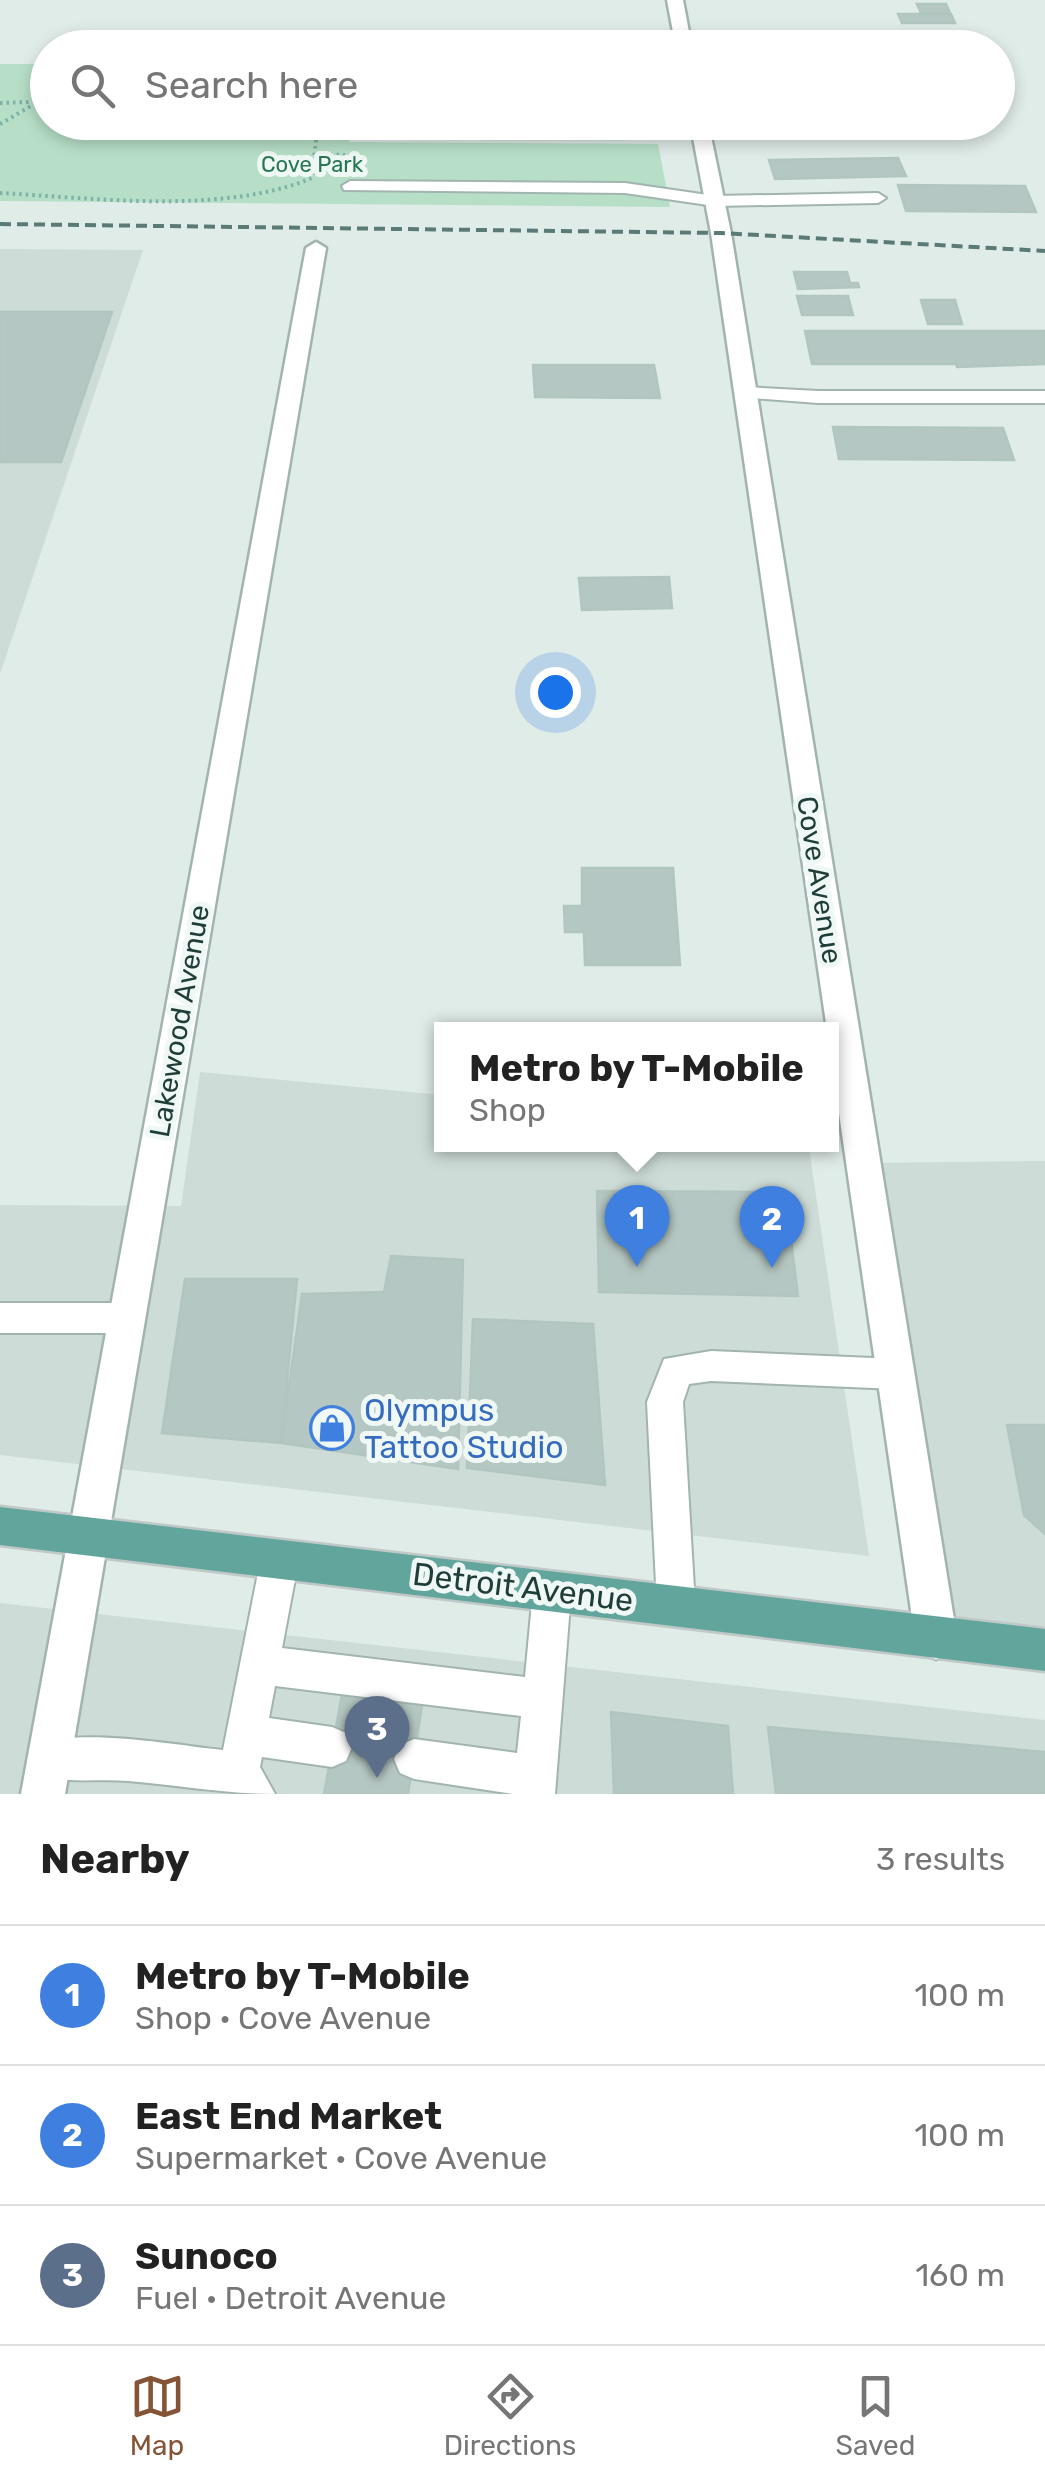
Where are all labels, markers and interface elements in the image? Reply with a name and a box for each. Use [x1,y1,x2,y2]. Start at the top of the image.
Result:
search box [30,30,1015,140]
icon: search [65,58,120,113]
text: Search here [145,62,358,108]
park label: Cove Park [261,151,364,178]
your location [530,667,581,718]
street label: Cove Avenue [790,794,849,966]
street label: Lakewood Avenue [143,902,216,1140]
popup [434,1022,839,1152]
text: Metro by T-Mobile [469,1045,804,1091]
text: Shop [469,1091,546,1129]
pin: 1 [604,1184,670,1267]
pin: 2 [740,1186,804,1268]
place label: Olympus Tattoo Studio [364,1391,564,1466]
shop icon: Olympus Tattoo Studio [309,1405,355,1451]
street label: Detroit Avenue [411,1555,635,1619]
pin: 3 [344,1696,410,1778]
text: Nearby [40,1834,190,1884]
text: 3 results [876,1840,1005,1878]
text: Metro by T-Mobile [135,1953,470,1999]
text: 1 [65,1976,80,2014]
text: 100 m [914,1976,1005,2014]
text: Shop · Cove Avenue [135,1999,431,2037]
text: East End Market [135,2093,442,2139]
text: 2 [62,2116,83,2154]
text: 100 m [914,2116,1005,2154]
text: Supermarket · Cove Avenue [135,2139,547,2177]
text: Sunoco [135,2233,278,2279]
text: 3 [62,2256,83,2294]
text: 160 m [915,2256,1005,2294]
text: Fuel · Detroit Avenue [135,2279,446,2317]
tab: Map [130,2369,185,2462]
tab: Directions [444,2369,576,2462]
tab: Saved [835,2369,915,2462]

